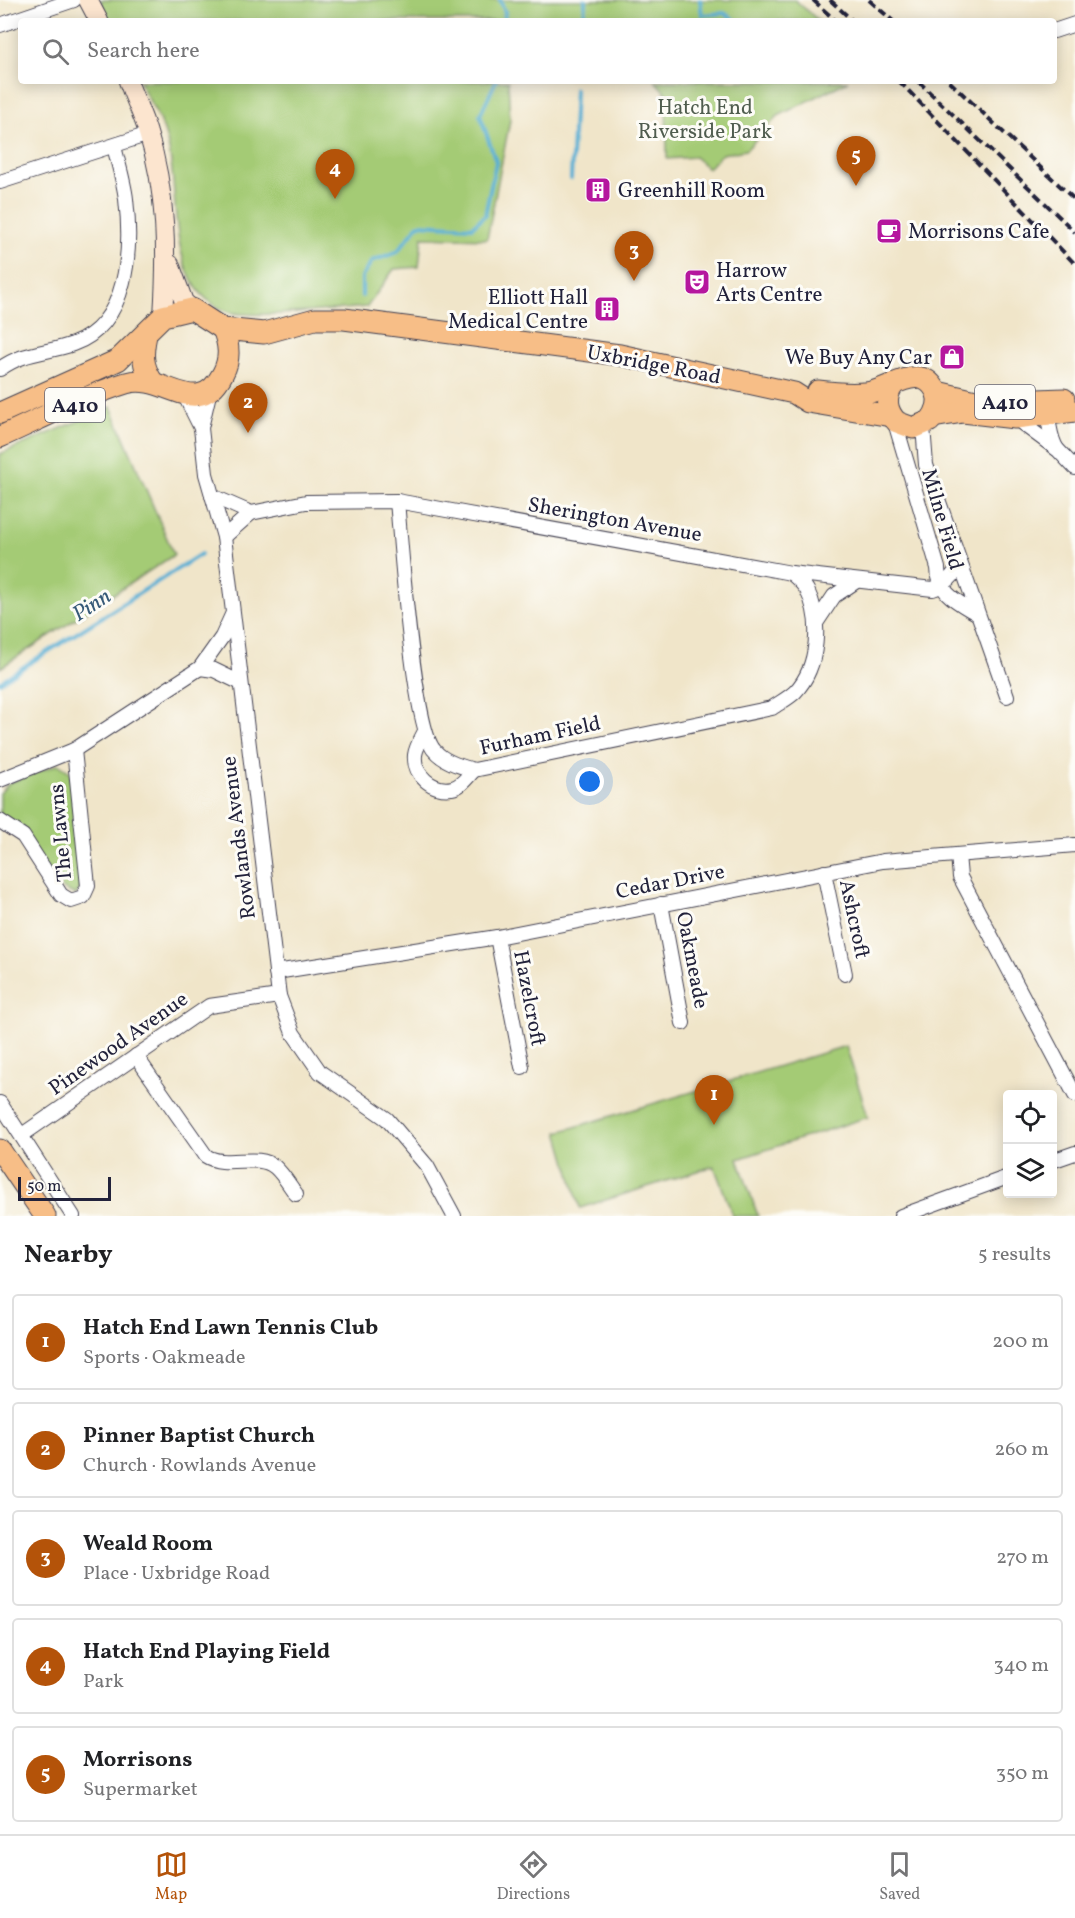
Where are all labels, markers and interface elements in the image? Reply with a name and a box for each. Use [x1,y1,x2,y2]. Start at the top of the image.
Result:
search box [18,18,1057,84]
icon: search [39,35,72,68]
text: Search here [87,36,200,67]
park label: Hatch End Riverside Park [638,94,773,147]
pin: 5 [836,136,876,186]
pin: 4 [316,150,354,199]
building icon: Greenhill Room [583,175,613,205]
place label: Greenhill Room [618,177,765,206]
cafe icon: Morrisons Cafe [874,216,904,246]
place label: Morrisons Cafe [908,218,1049,247]
pin: 3 [614,232,654,281]
place label: Harrow Arts Centre [716,257,823,310]
theatre icon: Harrow Arts Centre [682,267,712,297]
place label: Elliott Hall Medical Centre [448,284,588,337]
building icon: Elliott Hall Medical Centre [592,294,622,324]
street label: Uxbridge Road [584,338,723,393]
shop icon: We Buy Any Car [937,342,967,372]
place label: We Buy Any Car [785,344,932,373]
pin: 2 [228,384,268,433]
road number: A410 [975,385,1035,419]
road number: A410 [45,388,105,422]
street label: Milne Field [913,465,970,574]
street label: Sherington Avenue [525,491,704,550]
water label: Pinn [67,582,118,630]
street label: Furham Field [477,709,604,763]
street label: Rowlands Avenue [215,755,264,921]
your location [575,767,604,796]
street label: The Lawns [43,783,80,883]
street label: Cedar Drive [613,858,727,907]
street label: Ashcroft [831,877,876,962]
street label: Oakmeade [668,909,715,1011]
street label: Hazelcroft [505,948,552,1049]
street label: Pinewood Avenue [43,985,194,1103]
pin: 1 [694,1076,734,1125]
map controls [1003,1090,1057,1198]
button: locate [1003,1090,1057,1144]
button: layers [1003,1144,1057,1198]
scale bar [18,1174,111,1202]
text: 50 m [27,1176,61,1198]
text: Nearby [24,1237,113,1273]
text: 5 results [978,1241,1051,1269]
text: Hatch End Lawn Tennis Club [83,1313,378,1344]
text: 1 [41,1328,50,1356]
text: 200 m [992,1328,1049,1356]
text: Sports · Oakmeade [83,1344,245,1372]
text: Pinner Baptist Church [83,1421,315,1452]
text: 2 [40,1436,51,1464]
text: 260 m [994,1436,1049,1464]
text: Church · Rowlands Avenue [83,1452,316,1480]
text: Weald Room [83,1529,213,1560]
text: 3 [40,1544,51,1572]
text: 270 m [996,1544,1049,1572]
text: Place · Uxbridge Road [83,1560,270,1588]
text: Hatch End Playing Field [83,1637,330,1668]
text: 4 [39,1652,52,1680]
text: 340 m [993,1652,1049,1680]
text: Park [83,1668,124,1696]
text: Morrisons [83,1745,192,1776]
text: 5 [41,1760,50,1788]
text: 350 m [996,1760,1049,1788]
text: Supermarket [83,1776,198,1804]
tab: Map [155,1848,188,1906]
tab: Directions [497,1848,570,1906]
tab: Saved [879,1848,920,1906]

